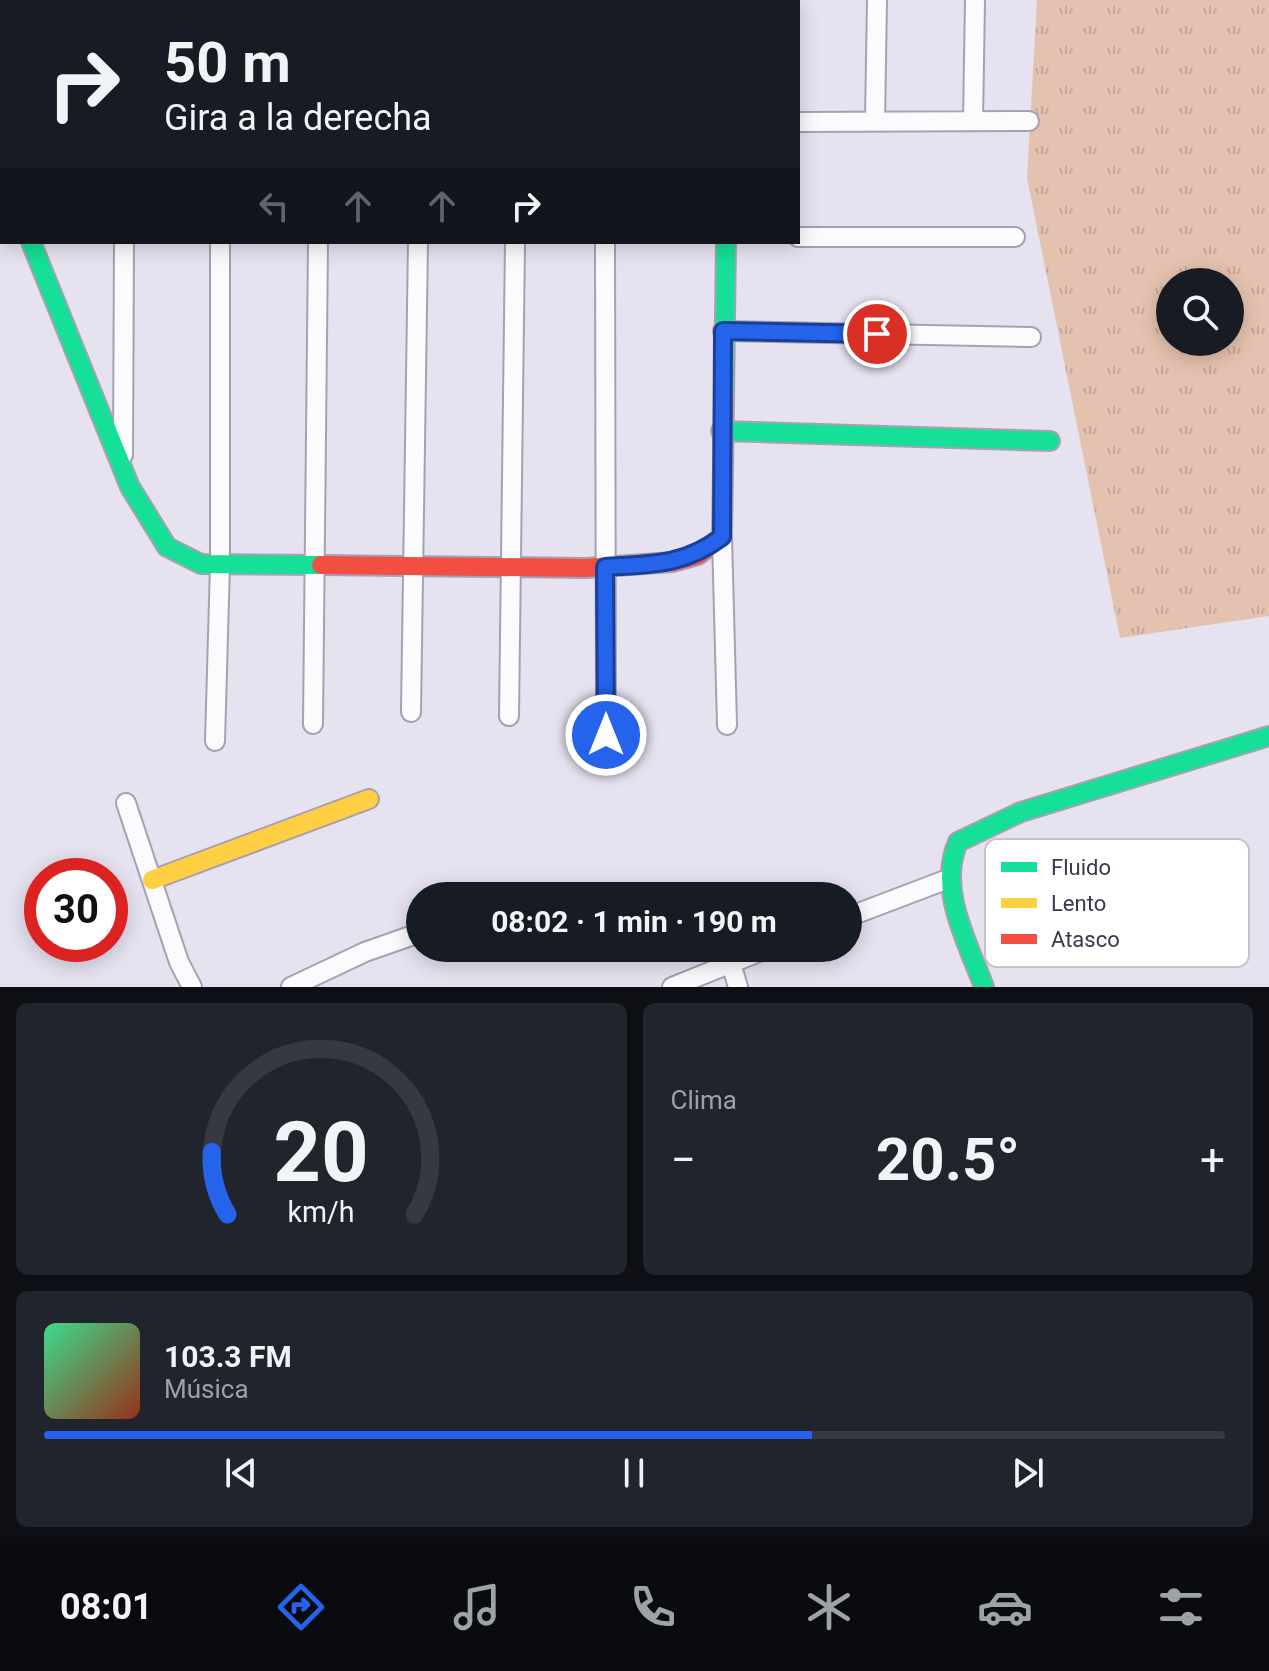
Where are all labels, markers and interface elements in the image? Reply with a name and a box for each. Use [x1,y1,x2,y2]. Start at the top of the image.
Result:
text: 50 m [164,30,291,96]
icon: right [32,32,136,136]
text: Gira a la derecha [164,97,432,139]
icon: left [252,184,296,228]
icon: ahead [336,184,380,228]
icon: ahead [420,184,464,228]
icon: right [504,184,548,228]
map controls [1156,268,1244,356]
button: search [1156,268,1244,356]
pin [843,300,911,368]
icon: arrive [855,312,899,356]
position arrow [564,693,648,777]
legend [985,839,1249,967]
text: Fluido [1051,855,1111,880]
speed limit sign: 30 [24,858,128,962]
text: Lento [1051,891,1106,916]
text: 08:02 · 1 min · 190 m [491,904,777,939]
text: Atasco [1051,927,1120,952]
text: Clima [671,1085,737,1115]
text: 20 [274,1104,369,1201]
text: 20.5° [876,1124,1020,1195]
text: − [671,1134,696,1186]
text: + [1200,1134,1225,1186]
text: km/h [288,1195,355,1229]
text: 103.3 FM [164,1339,292,1374]
text: Música [164,1374,249,1404]
icon: previous [219,1451,263,1495]
icon: pause [612,1451,656,1495]
icon: next [1006,1451,1050,1495]
icon: directions [273,1579,329,1635]
icon: music [449,1579,505,1635]
icon: phone [625,1579,681,1635]
icon: climate [801,1579,857,1635]
icon: car [977,1579,1033,1635]
icon: filters [1153,1579,1209,1635]
text: 08:01 [60,1586,153,1628]

